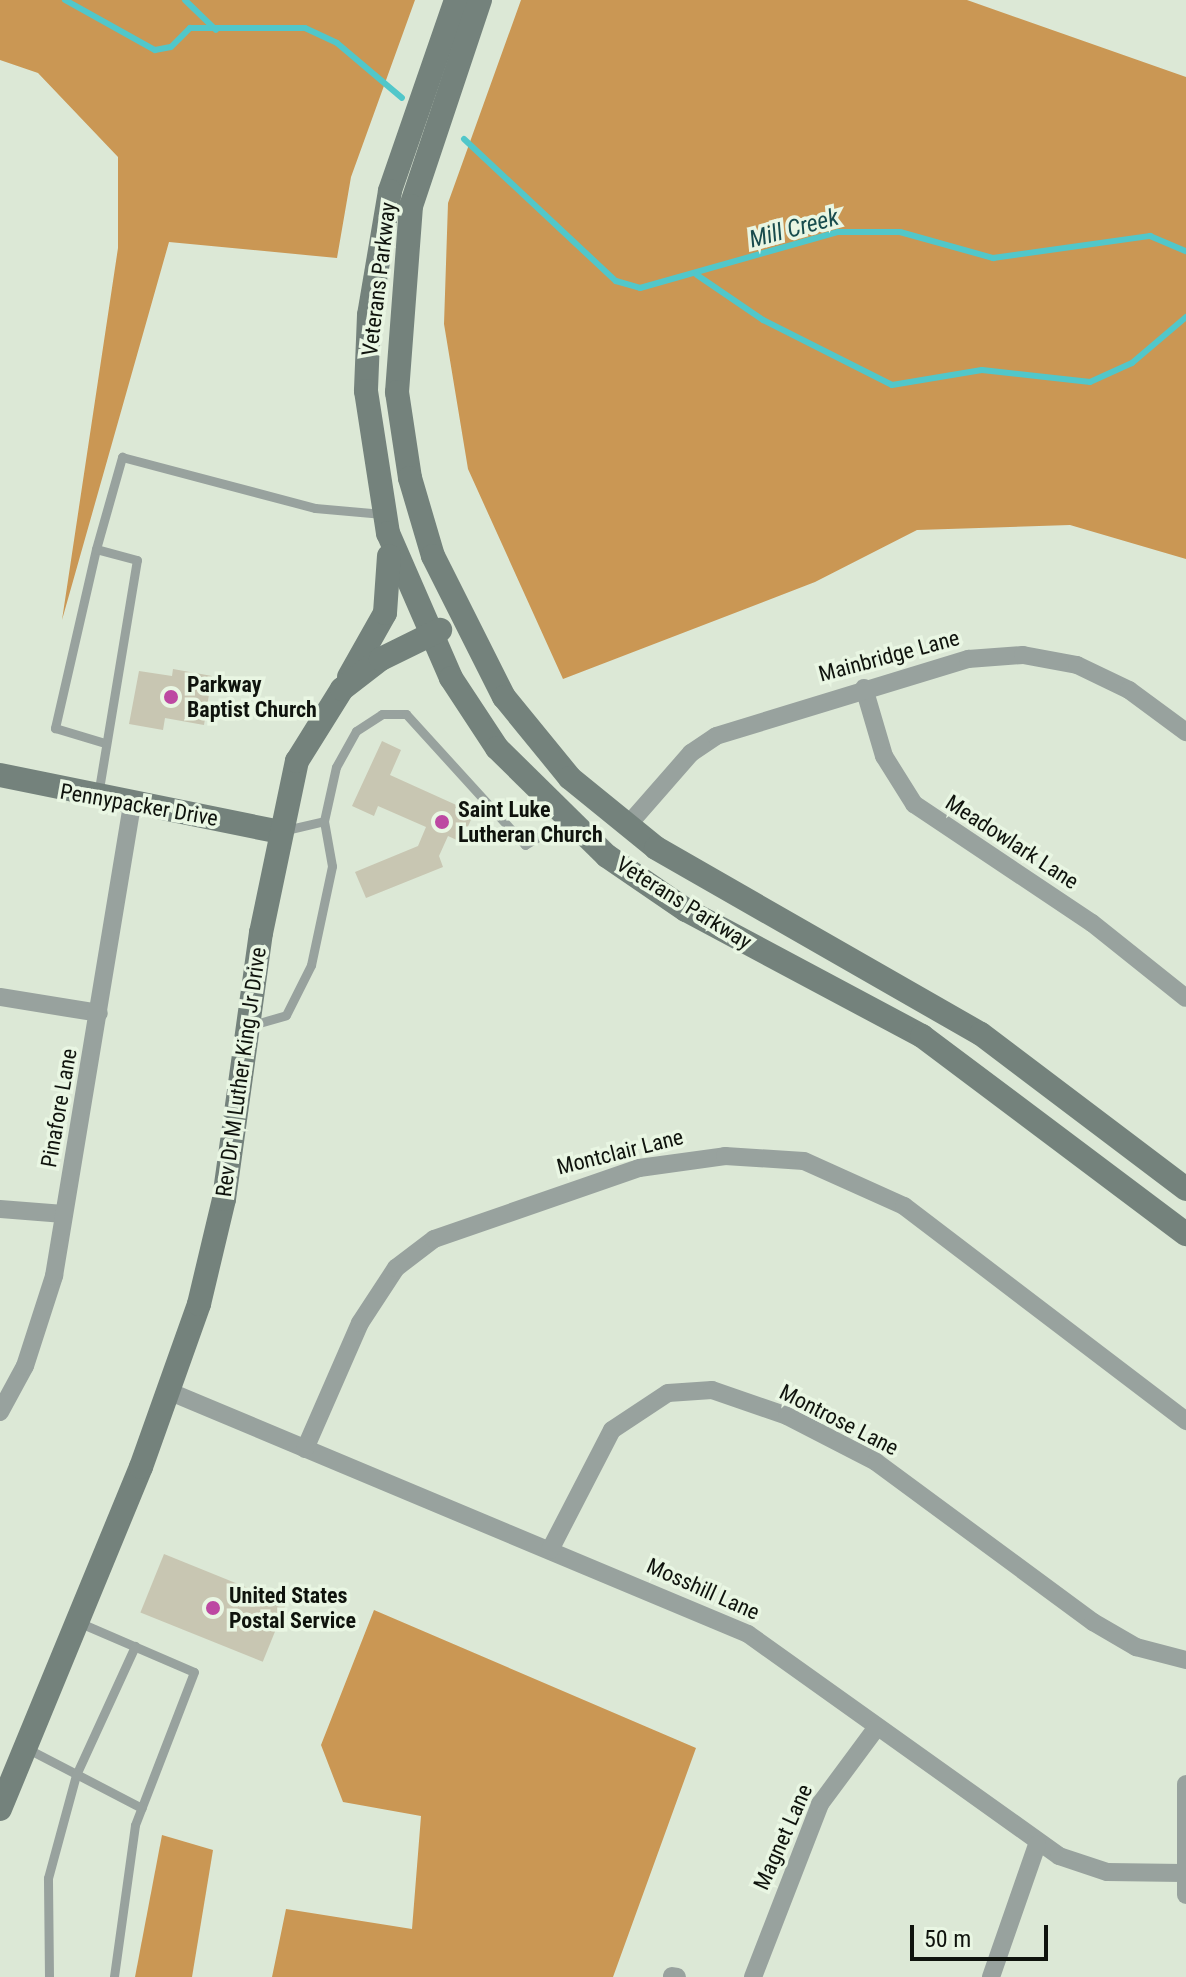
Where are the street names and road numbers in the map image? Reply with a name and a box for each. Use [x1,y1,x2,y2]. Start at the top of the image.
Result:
street label: Veterans Parkway [356,201,402,357]
street label: Mainbridge Lane [816,625,962,687]
street label: Pennypacker Drive [58,778,220,832]
street label: Meadowlark Lane [941,789,1083,895]
street label: Veterans Parkway [611,851,757,955]
street label: Rev Dr M Luther King Jr Drive [210,945,272,1199]
street label: Pinafore Lane [36,1046,82,1170]
street label: Montclair Lane [554,1124,686,1180]
street label: Montrose Lane [775,1379,903,1461]
street label: Mosshill Lane [643,1552,763,1626]
street label: Magnet Lane [748,1780,818,1894]

